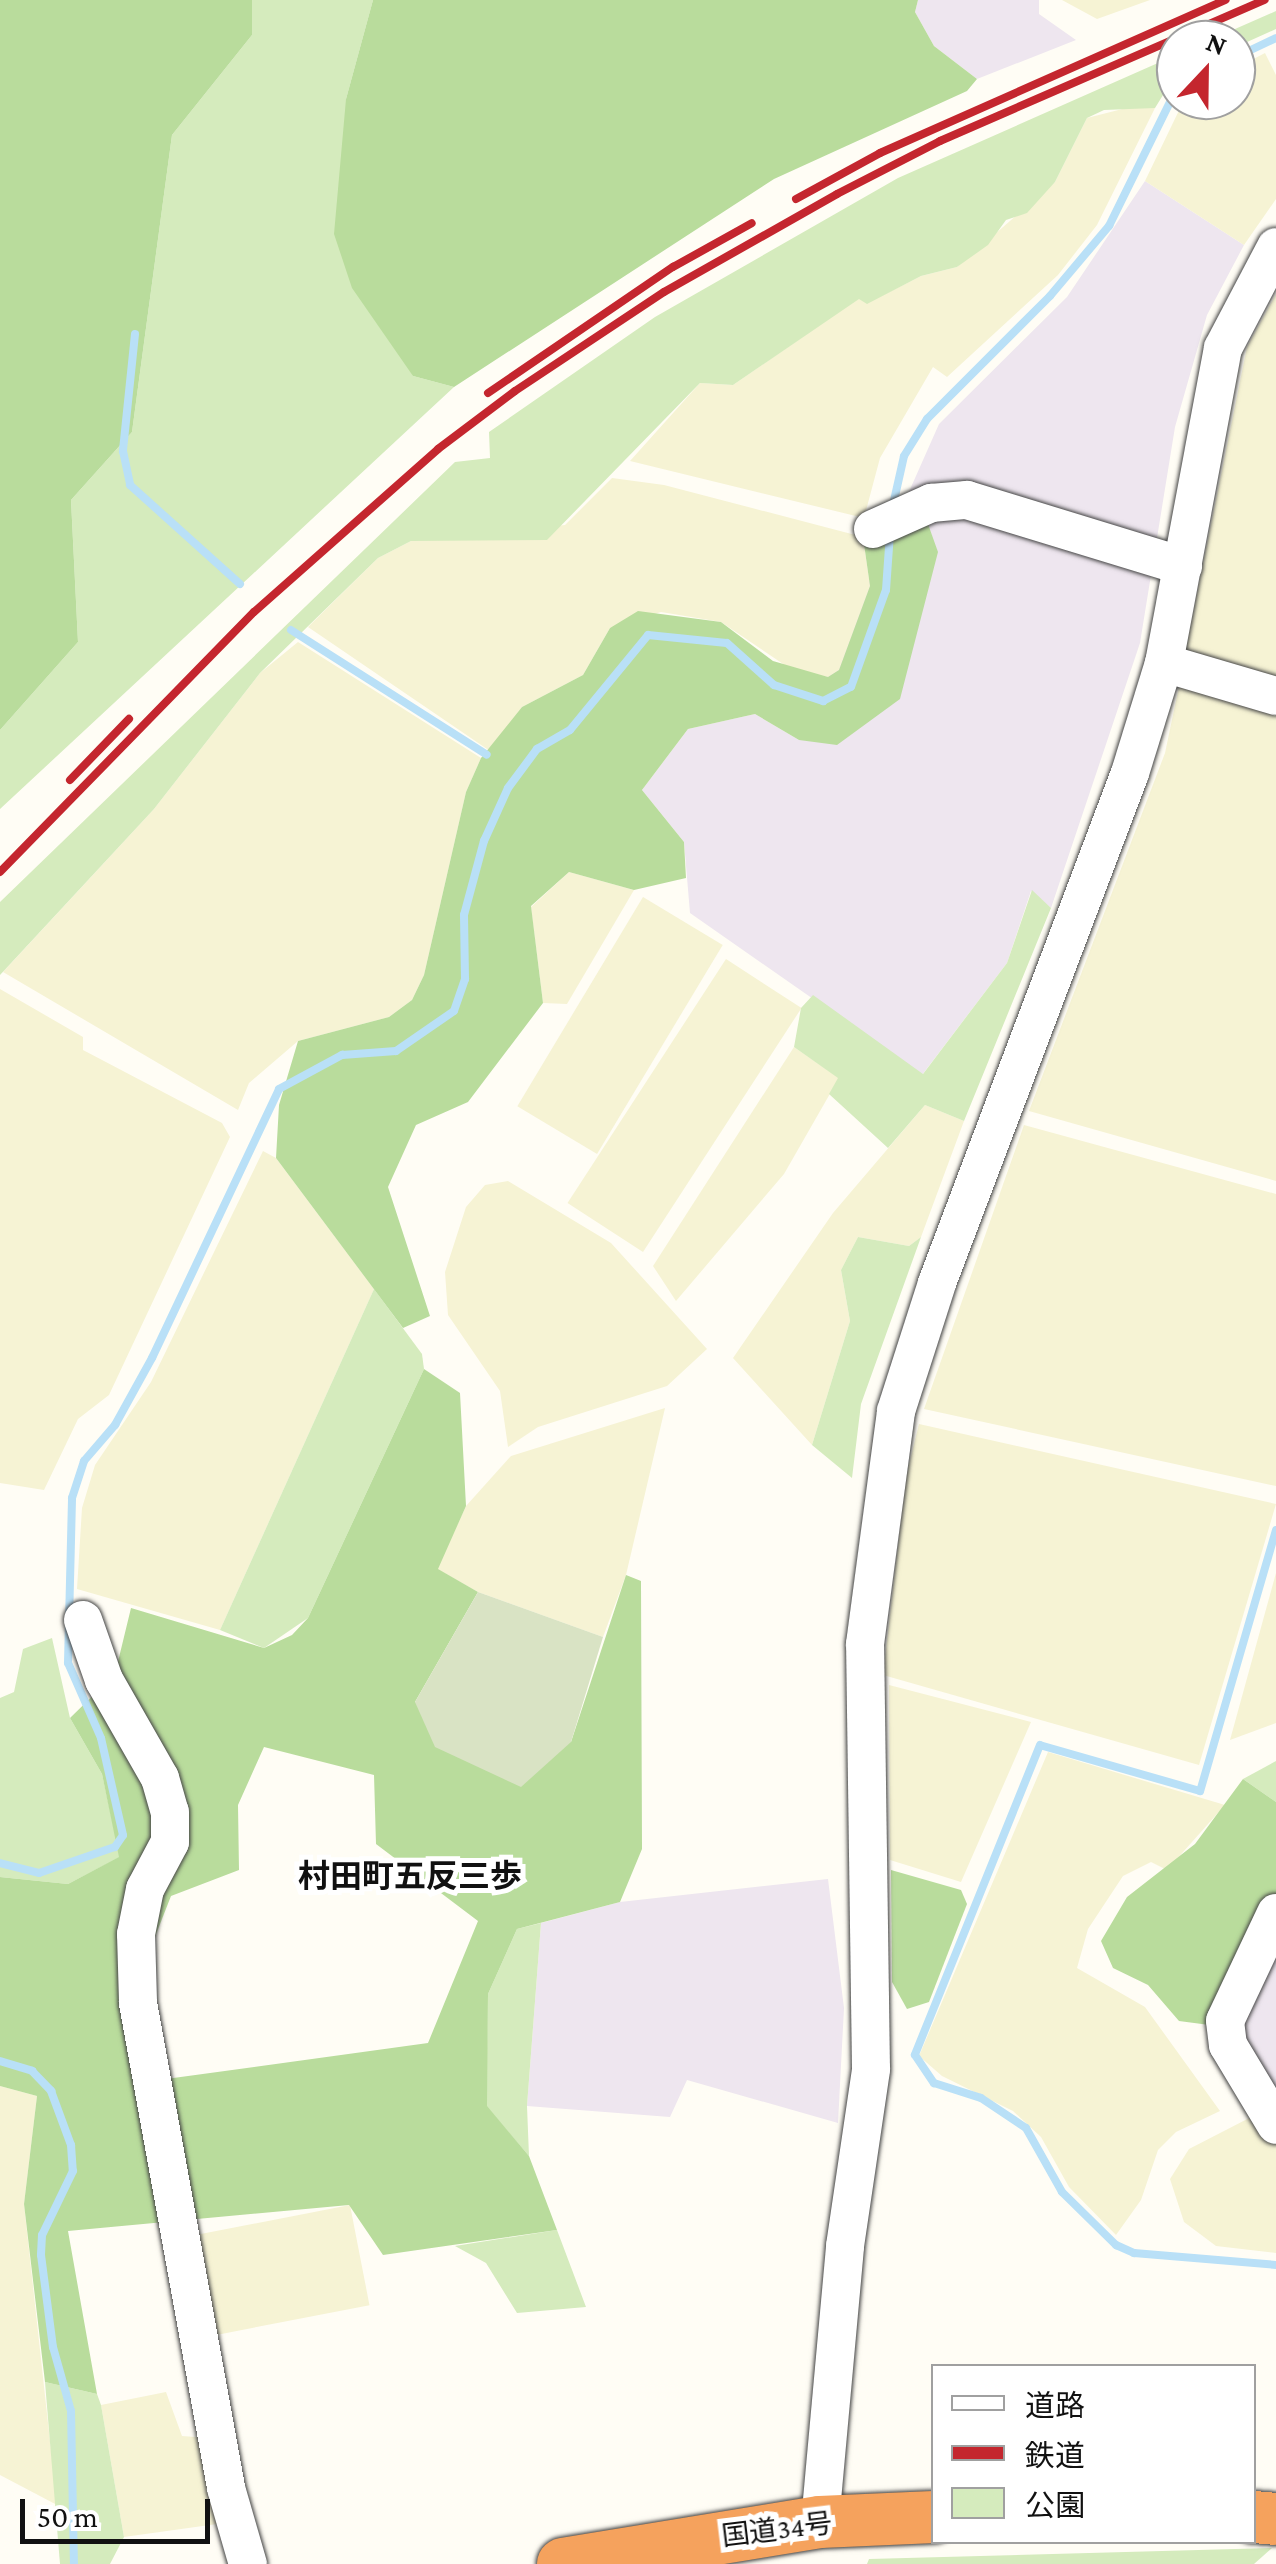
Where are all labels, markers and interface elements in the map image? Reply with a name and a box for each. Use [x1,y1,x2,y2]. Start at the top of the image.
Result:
north arrow [1156,20,1256,120]
text: N [1202,26,1231,62]
district label: 村田町五反三歩 [298,1857,522,1895]
legend [931,2364,1256,2544]
text: 道路 [1025,2389,1085,2422]
text: 鉄道 [1025,2439,1085,2472]
scale bar [25,2479,215,2541]
text: 公園 [1025,2489,1085,2522]
text: 50 m [37,2500,98,2533]
street label: 国道34号 [720,2507,834,2553]

